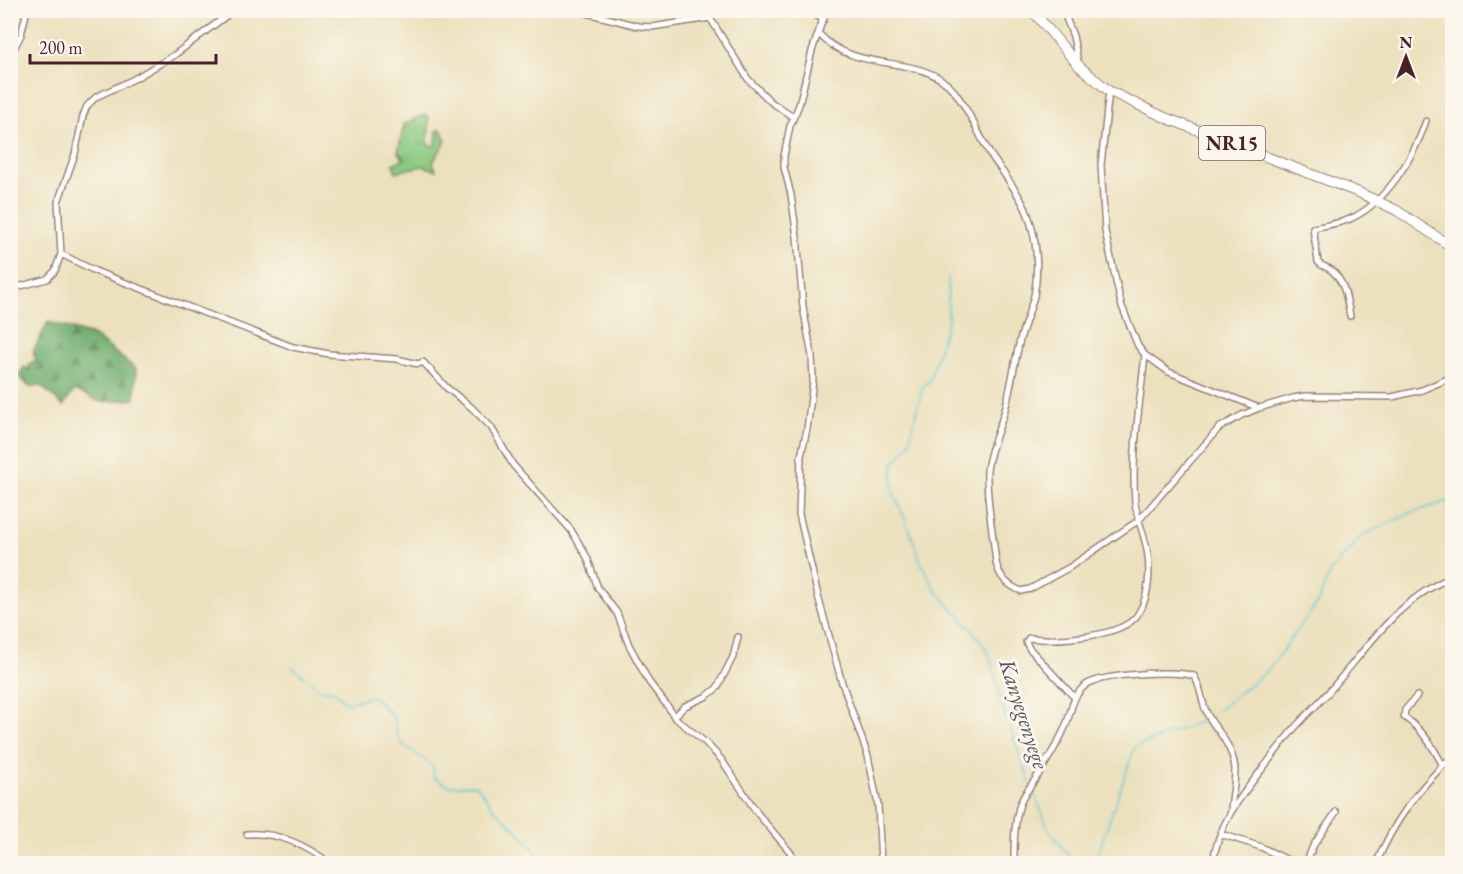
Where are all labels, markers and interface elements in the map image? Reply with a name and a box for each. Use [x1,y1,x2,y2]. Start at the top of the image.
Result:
scale bar [30,27,216,65]
north arrow [1376,27,1436,87]
text: N [1400,32,1413,53]
text: 200 m [39,36,83,59]
road number: NR15 [1199,126,1265,160]
water label: Kanyegenyege [992,654,1056,773]

